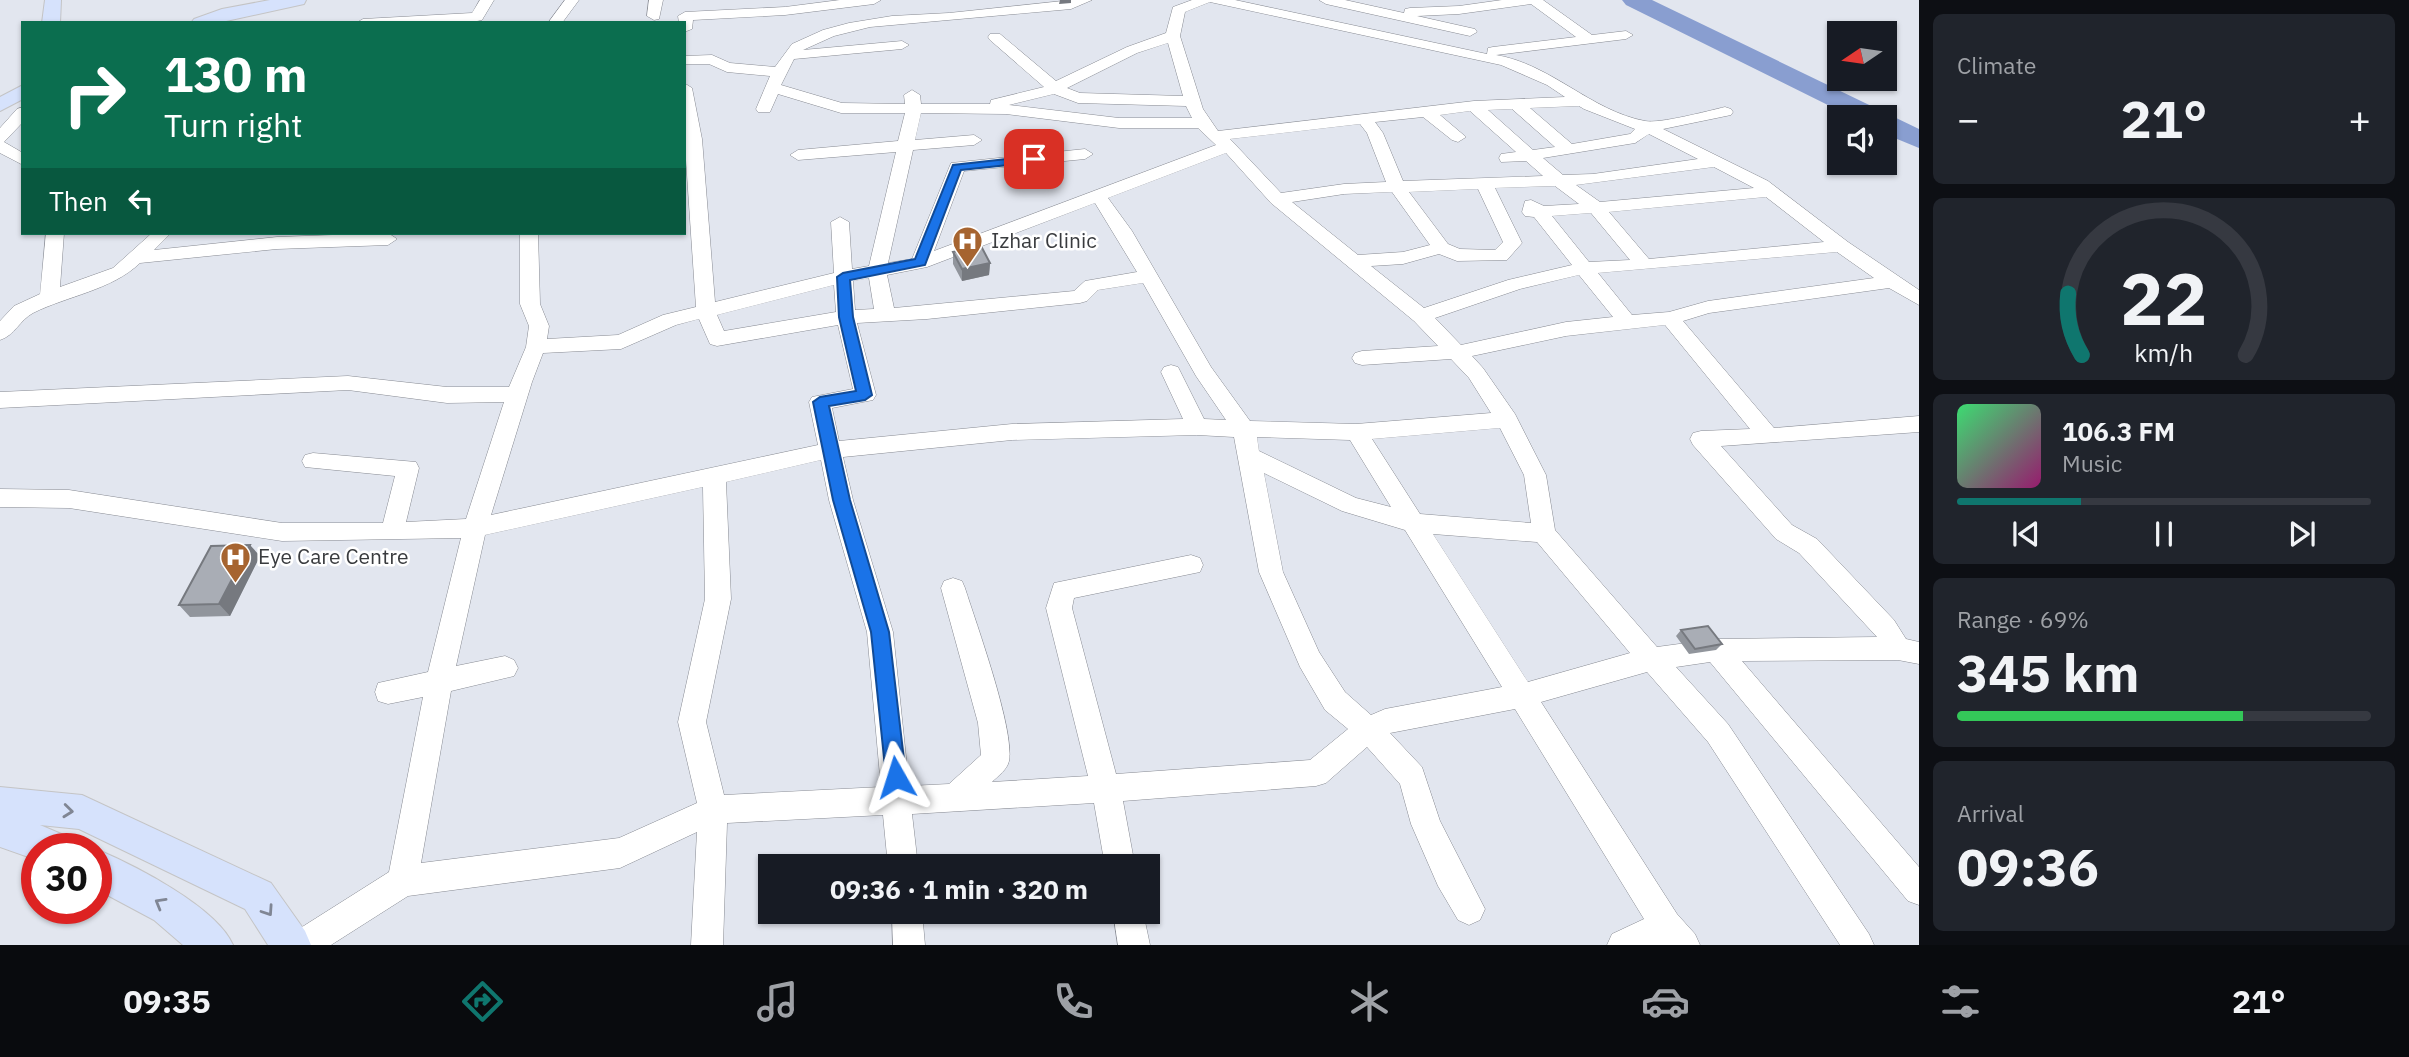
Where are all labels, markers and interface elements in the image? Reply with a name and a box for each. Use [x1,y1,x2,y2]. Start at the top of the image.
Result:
north arrow [1827,21,1897,91]
map controls [1827,21,1897,175]
text: 130 m [164,42,308,105]
icon: right [49,49,140,140]
text: Climate [1957,50,2036,80]
text: 21° [2121,85,2207,152]
text: − [1957,94,1980,143]
text: + [2348,94,2371,143]
text: Turn right [164,104,302,146]
button: sound [1827,105,1897,175]
pin [1004,129,1064,189]
icon: arrive [1015,140,1053,178]
icon: left [122,182,160,220]
text: Then [49,184,108,218]
hospital icon: Izhar Clinic [951,224,985,268]
place label: Izhar Clinic [991,226,1097,254]
text: 22 [2120,250,2208,345]
text: km/h [2135,336,2193,369]
text: 106.3 FM [2062,414,2175,448]
text: Music [2062,448,2122,478]
icon: previous [2007,515,2045,553]
icon: pause [2145,515,2183,553]
icon: next [2283,515,2321,553]
hospital icon: Eye Care Centre [218,540,252,584]
place label: Eye Care Centre [258,542,408,570]
text: Range · 69% [1957,604,2089,634]
text: 345 km [1957,639,2139,706]
position arrow [859,740,933,814]
text: Arrival [1957,798,2024,828]
one-way arrow [62,803,74,818]
speed limit sign: 30 [21,833,112,924]
text: 09:36 [1957,833,2099,900]
text: 09:36 · 1 min · 320 m [830,872,1088,906]
one-way arrow [154,898,167,911]
one-way arrow [260,903,272,916]
icon: directions [458,977,507,1026]
icon: music [753,977,802,1026]
icon: phone [1049,977,1098,1026]
icon: climate [1345,977,1394,1026]
icon: car [1641,977,1690,1026]
icon: filters [1936,977,1985,1026]
text: 09:35 [123,980,211,1022]
text: 21° [2232,980,2286,1022]

